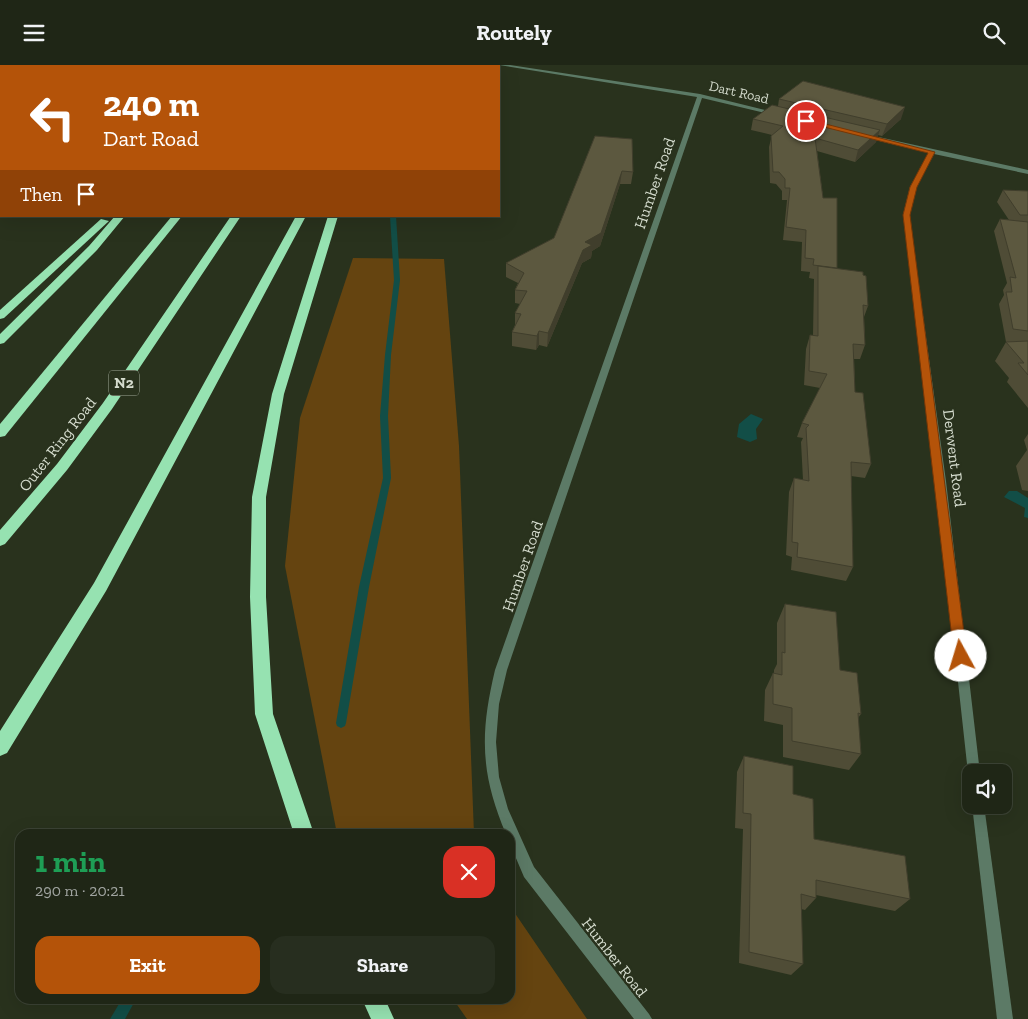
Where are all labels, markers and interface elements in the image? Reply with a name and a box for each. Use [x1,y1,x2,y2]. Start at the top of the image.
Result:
icon: menu [20,19,48,47]
text: Routely [476,19,552,46]
icon: search [980,19,1008,47]
street label: Dart Road [707,77,771,108]
text: 240 m [103,83,199,125]
icon: left [20,85,85,150]
pin [785,100,827,142]
icon: arrive [792,107,820,135]
text: Dart Road [103,125,199,152]
street label: Humber Road [630,135,679,231]
icon: arrive [72,180,100,208]
text: Then [20,183,62,206]
road number: N2 [109,371,139,395]
street label: Outer Ring Road [15,393,100,495]
street label: Derwent Road [939,408,970,508]
street label: Humber Road [498,518,547,614]
position arrow [934,629,986,681]
map controls [962,764,1012,814]
button: sound [962,764,1012,814]
text: 1 min [35,844,106,880]
button: close [443,846,495,898]
text: 290 m · 20:21 [35,881,125,900]
street label: Humber Road [578,914,651,1001]
button: Exit [35,936,260,994]
button: Share [270,936,495,994]

